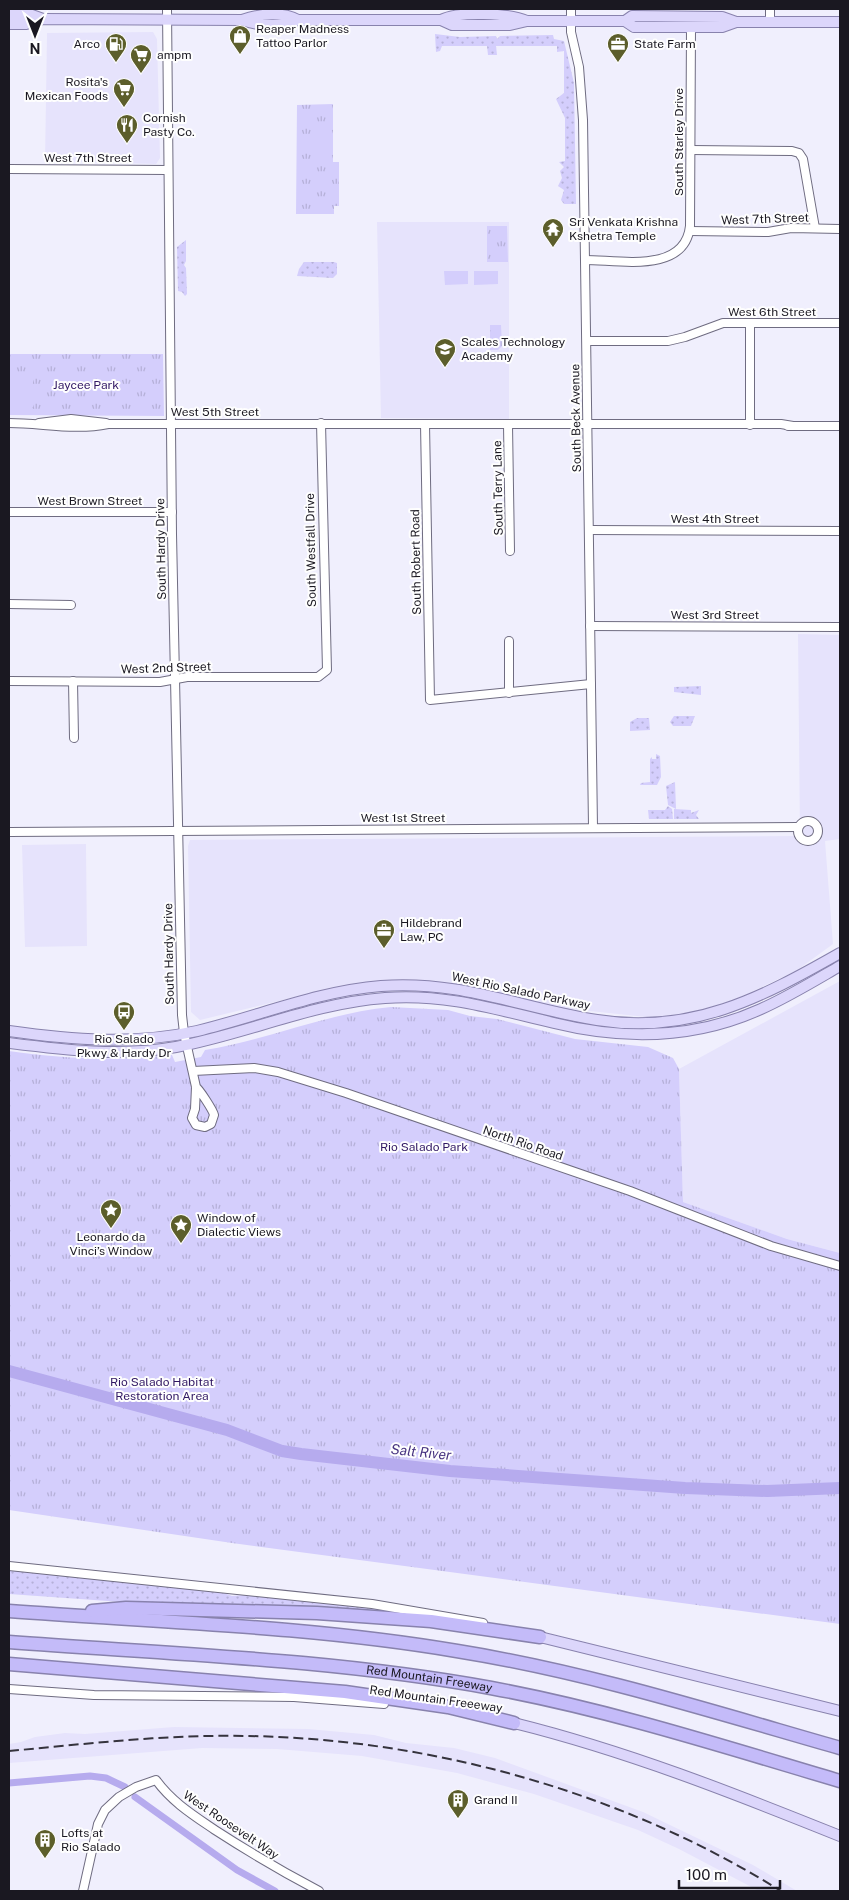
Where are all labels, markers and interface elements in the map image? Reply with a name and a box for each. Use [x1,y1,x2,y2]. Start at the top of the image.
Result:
north arrow [10,10,60,60]
place label: Reaper Madness Tattoo Parlor [256,22,349,50]
shop icon: Reaper Madness Tattoo Parlor [228,24,252,55]
fuel station icon: Arco [104,32,128,63]
office icon: State Farm [606,32,630,63]
place label: Arco [74,37,100,51]
place label: State Farm [634,37,696,51]
text: N [30,40,40,56]
supermarket icon: ampm [129,43,153,74]
place label: ampm [157,48,192,62]
place label: Rosita's Mexican Foods [25,75,108,103]
supermarket icon: Rosita's Mexican Foods [112,77,136,108]
street label: South Starley Drive [672,88,686,196]
place label: Cornish Pasty Co. [143,111,195,139]
restaurant icon: Cornish Pasty Co. [115,113,139,144]
street label: West 7th Street [44,151,132,165]
street label: West 7th Street [721,210,810,228]
place label: Sri Venkata Krishna Kshetra Temple [569,215,678,243]
temple icon: Sri Venkata Krishna Kshetra Temple [541,217,565,248]
street label: West 6th Street [728,305,816,319]
place label: Scales Technology Academy [461,335,566,363]
school or university icon: Scales Technology Academy [433,337,457,368]
street label: South Beck Avenue [568,363,584,472]
park label: Jaycee Park [53,378,119,392]
street label: West 5th Street [171,405,260,419]
street label: South Terry Lane [490,440,506,536]
street label: South Westfall Drive [303,493,319,607]
street label: West Brown Street [38,494,143,508]
street label: South Hardy Drive [153,498,169,600]
street label: South Robert Road [408,509,424,615]
street label: West 4th Street [671,512,759,526]
street label: West 3rd Street [671,608,760,622]
street label: West 2nd Street [121,659,212,677]
street label: West 1st Street [361,811,446,825]
street label: South Hardy Drive [161,903,177,1005]
place label: Hildebrand Law, PC [400,916,462,944]
office icon: Hildebrand Law, PC [372,918,396,949]
street label: West Rio Salado Parkway [450,969,592,1013]
bus stop icon: Rio Salado Pkwy & Hardy Dr [112,1000,136,1031]
place label: Rio Salado Pkwy & Hardy Dr [77,1032,172,1060]
street label: North Rio Road [481,1123,565,1163]
park label: Rio Salado Park [380,1140,468,1154]
place icon: Leonardo da Vinci’s Window [99,1198,123,1229]
place label: Window of Dialectic Views [197,1211,281,1239]
place icon: Window of Dialectic Views [169,1213,193,1244]
place label: Leonardo da Vinci’s Window [70,1230,153,1258]
park label: Rio Salado Habitat Restoration Area [110,1375,214,1403]
water label: Salt River [390,1441,453,1463]
street label: Red Mountain Freeway [365,1663,494,1695]
street label: Red Mountain Freeeway [369,1683,504,1715]
street label: West Roosevelt Way [181,1788,282,1863]
building icon: Grand II [446,1788,470,1819]
place label: Grand II [474,1793,518,1807]
place label: Lofts at Rio Salado [61,1826,121,1854]
building icon: Lofts at Rio Salado [33,1828,57,1859]
scale bar [679,1858,780,1890]
text: 100 m [686,1866,727,1883]

